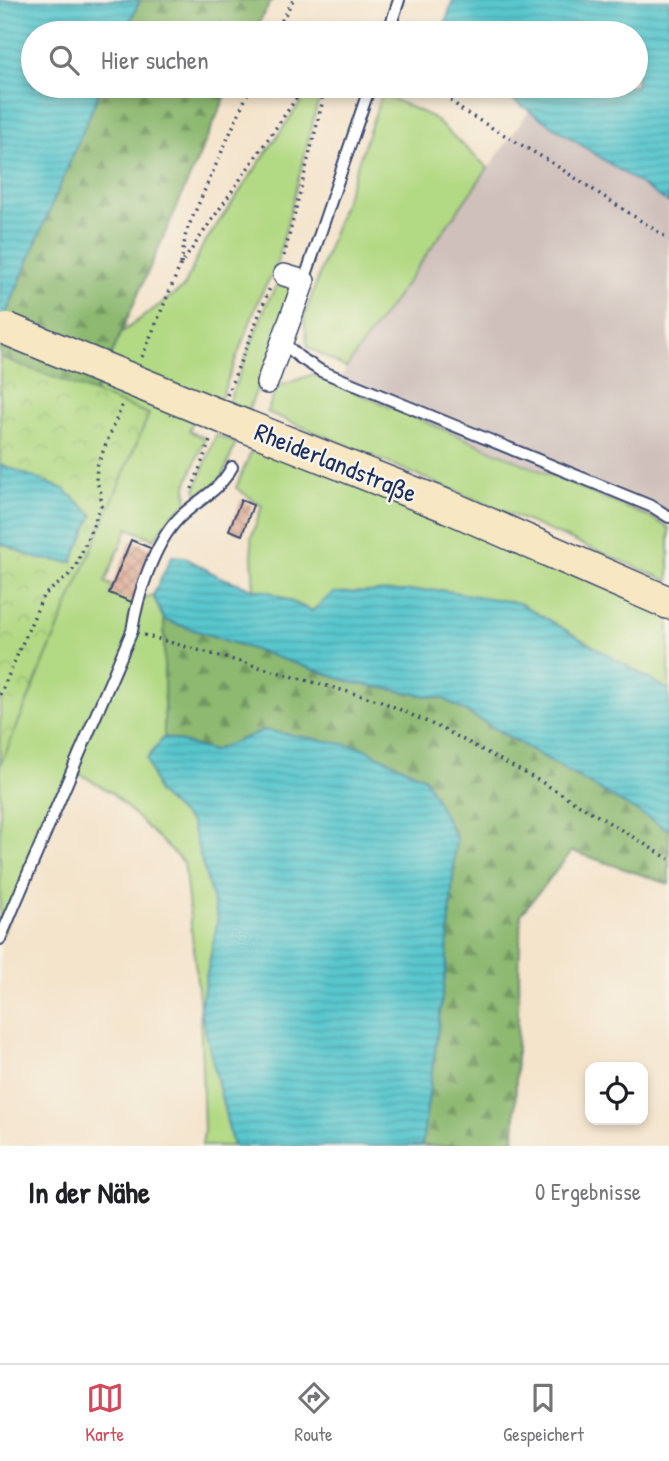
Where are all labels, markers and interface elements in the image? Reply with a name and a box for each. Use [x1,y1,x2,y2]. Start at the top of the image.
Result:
search box [21,21,648,98]
icon: search [45,41,83,79]
text: Hier suchen [101,42,209,77]
street label: Rheiderlandstraße [250,414,422,510]
map controls [585,1062,648,1125]
button: locate [585,1062,648,1125]
text: In der Nähe [28,1172,150,1212]
text: 0 Ergebnisse [535,1176,641,1207]
tab: Karte [85,1379,124,1447]
tab: Route [295,1379,333,1447]
tab: Gespeichert [503,1379,584,1447]

